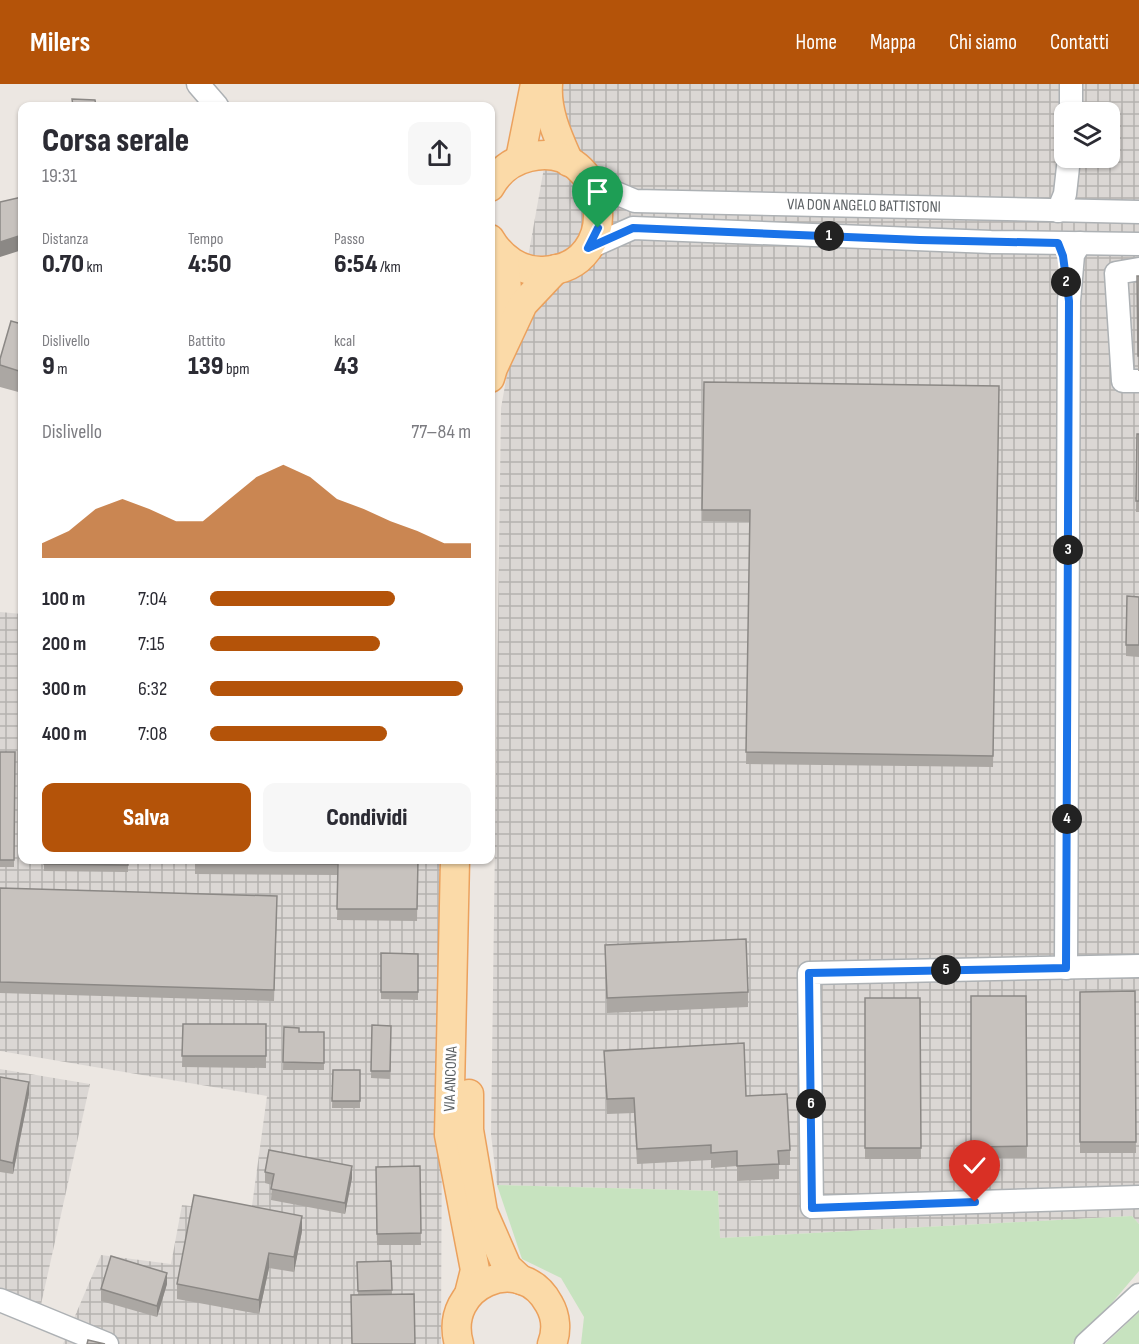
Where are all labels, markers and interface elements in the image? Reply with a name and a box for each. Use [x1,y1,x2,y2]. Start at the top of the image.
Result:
text: Milers [30,26,90,59]
text: Home [796,30,837,55]
text: Mappa [870,30,916,55]
text: Chi siamo [949,30,1017,55]
text: Contatti [1050,30,1109,55]
map controls [1054,102,1120,168]
button: layers [1054,102,1120,168]
text: Corsa serale [42,121,189,161]
button: share [408,122,471,185]
text: 19:31 [42,164,77,188]
pin [572,166,623,228]
icon: arrive [581,175,614,208]
street label: VIA DON ANGELO BATTISTONI [787,195,941,217]
pin: 1 [814,221,844,251]
text: 1 [826,226,832,245]
text: Distanza [42,230,88,249]
text: Tempo [188,230,223,249]
text: Passo [334,230,365,249]
text: 0.70 [42,249,84,280]
text: 4:50 [188,249,231,280]
text: 6:54 [334,249,377,280]
text: km [84,258,103,277]
text: /km [377,258,401,277]
pin: 2 [1051,267,1081,297]
text: 2 [1062,272,1070,291]
text: Dislivello [42,332,90,351]
text: Battito [188,332,225,351]
text: kcal [334,332,355,351]
text: 9 [42,351,55,382]
text: 139 [188,351,223,382]
text: 43 [334,351,359,382]
text: m [55,360,68,379]
text: bpm [223,360,249,379]
text: Dislivello [42,420,102,444]
text: 77–84 m [411,420,471,444]
pin: 3 [1053,535,1083,565]
text: 3 [1064,540,1072,559]
text: 100 m [42,587,85,611]
text: 7:04 [138,587,167,611]
text: 200 m [42,632,86,656]
text: 7:15 [138,632,165,656]
text: 300 m [42,677,86,701]
text: 6:32 [138,677,167,701]
text: 400 m [42,722,87,746]
text: 7:08 [138,722,167,746]
button: Salva [42,783,251,852]
button: Condividi [263,783,471,852]
pin: 4 [1052,804,1082,834]
text: 4 [1063,809,1071,828]
pin: 5 [931,955,961,985]
text: 5 [942,960,950,979]
street label: VIA ANCONA [440,1046,462,1112]
pin: 6 [796,1089,826,1119]
text: 6 [807,1094,815,1113]
pin [949,1140,1000,1202]
icon: check [958,1149,991,1182]

